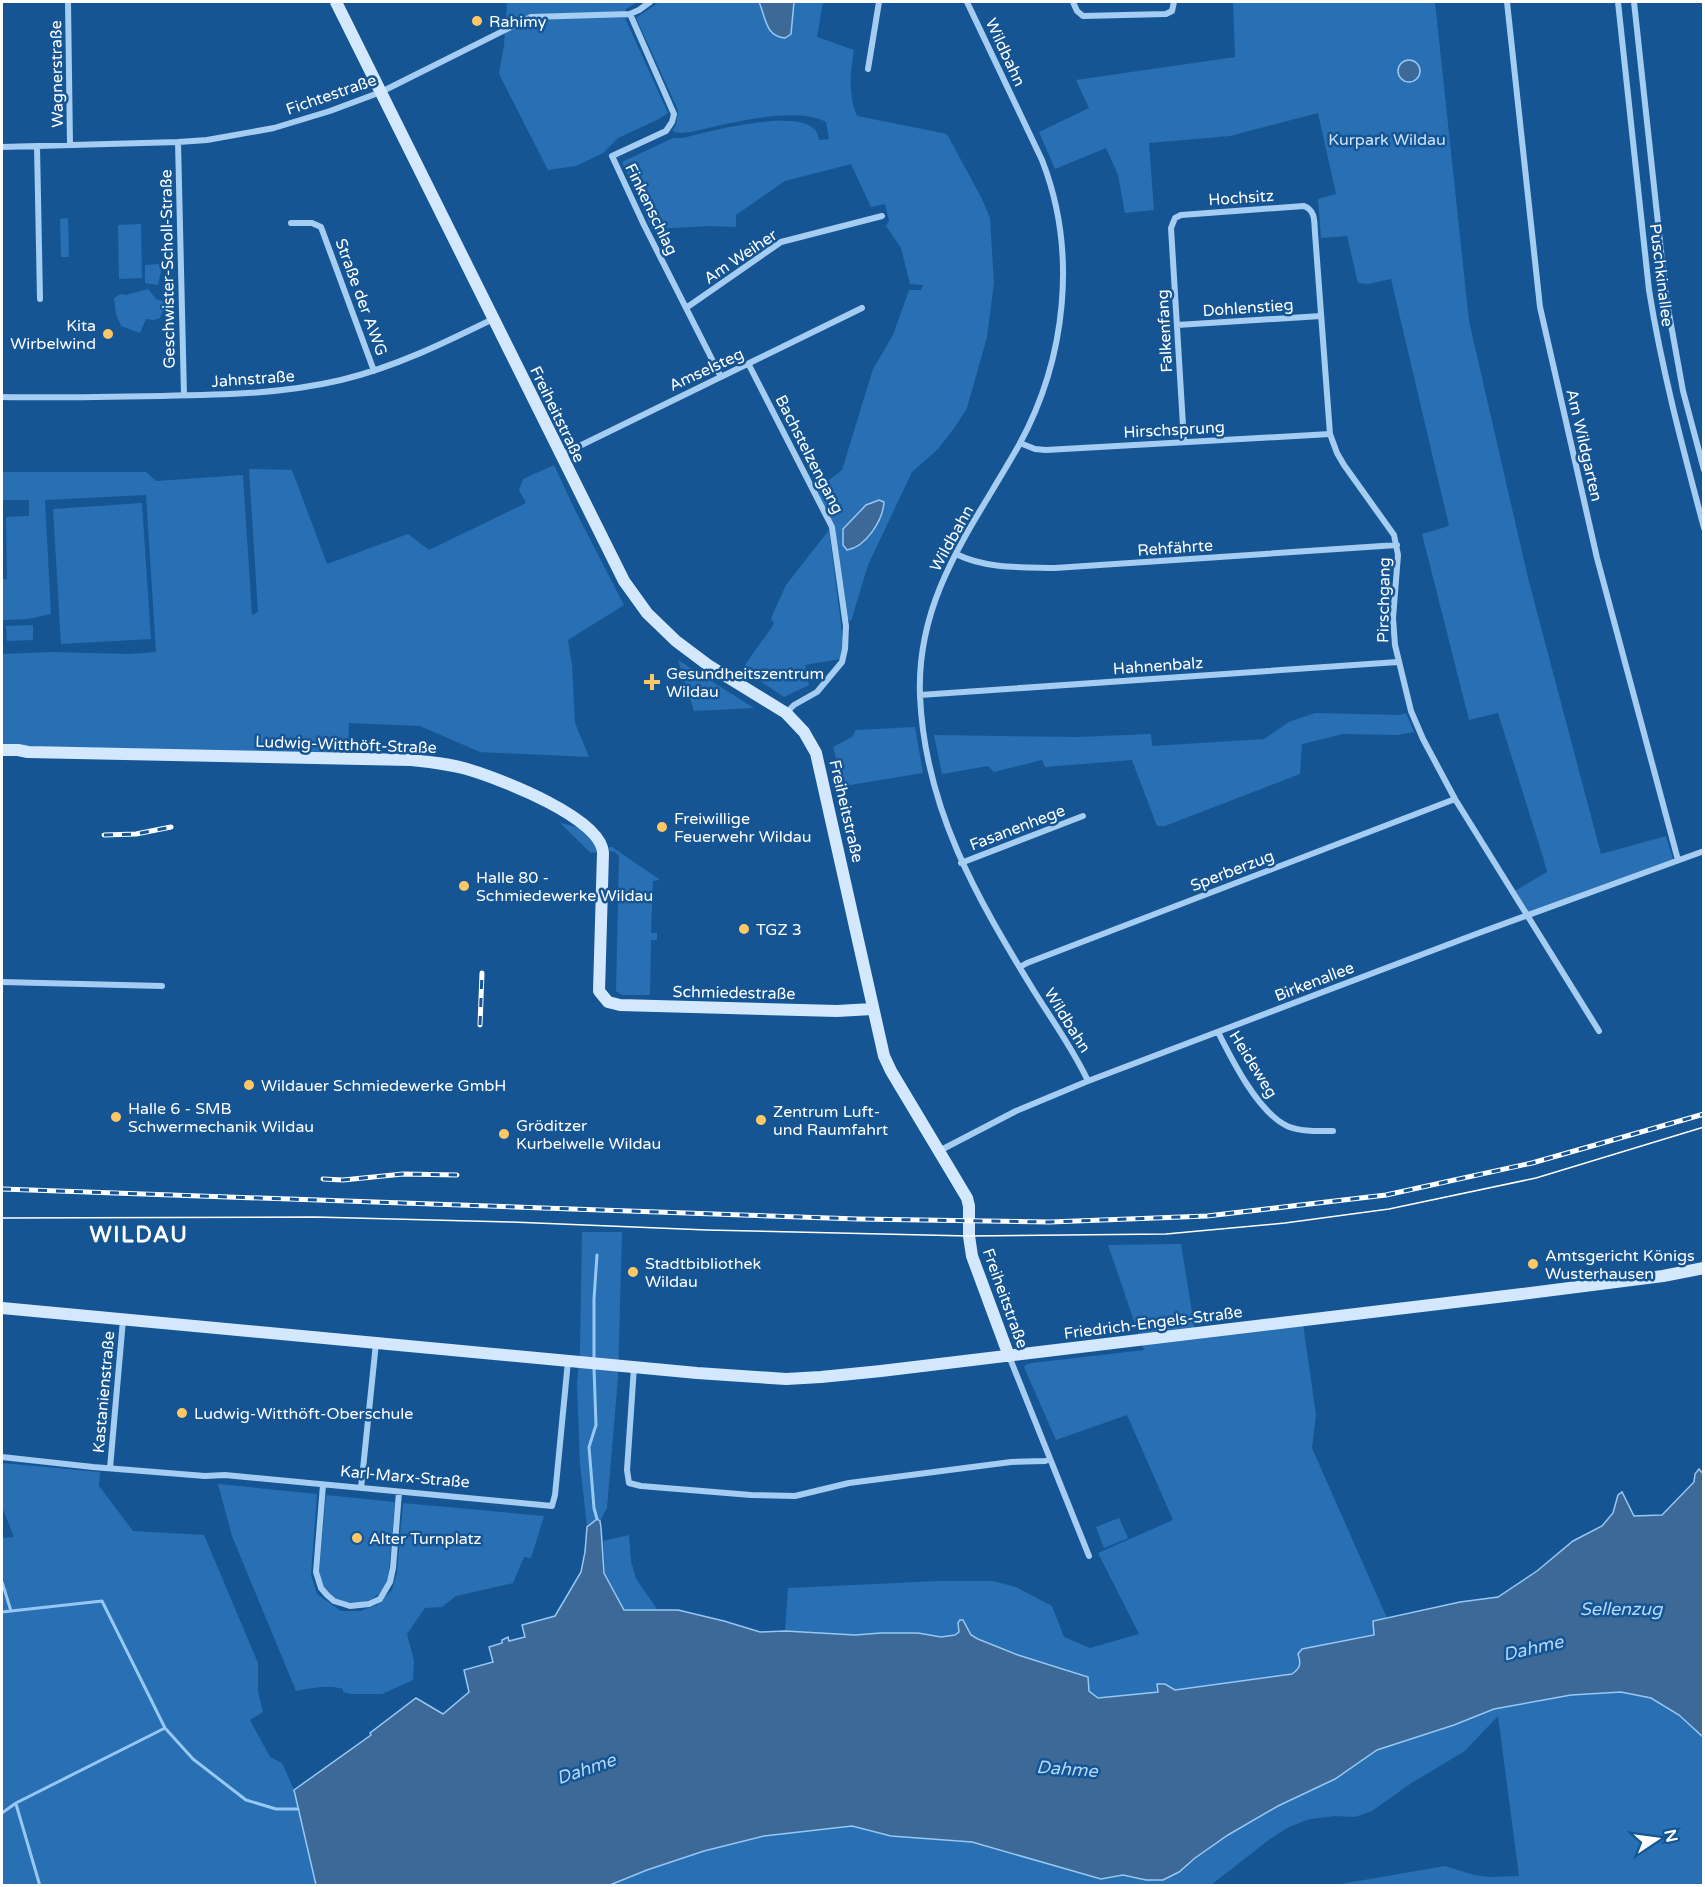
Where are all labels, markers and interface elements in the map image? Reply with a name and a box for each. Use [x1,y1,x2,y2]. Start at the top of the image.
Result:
place label: Rahimy [489,12,547,32]
marker: Rahimy [470,14,484,28]
street label: Wildbahn [981,15,1030,90]
street label: Wagnerstraße [46,20,68,128]
street label: Fichtestraße [283,70,379,120]
park label: Kurpark Wildau [1328,130,1446,150]
street label: Finkenschlag [620,160,682,259]
street label: Geschwister-Scholl-Straße [156,169,180,369]
street label: Hochsitz [1208,186,1275,210]
street label: Puschkinallee [1645,222,1677,328]
street label: Am Weiher [700,225,782,289]
street label: Straße der AWG [331,236,392,359]
street label: Falkenfang [1153,289,1177,373]
street label: Dohlenstieg [1202,295,1294,321]
place label: Kita Wirbelwind [10,316,96,354]
marker: Kita Wirbelwind [101,327,115,341]
street label: Amselsteg [666,344,747,396]
street label: Freiheitstraße [525,363,589,466]
street label: Jahnstraße [211,366,295,392]
street label: Am Wildgarten [1561,387,1607,503]
street label: Bachstelzengang [771,392,848,517]
street label: Hirschsprung [1123,417,1225,443]
street label: Wildbahn [926,502,978,575]
street label: Rehfährte [1137,535,1214,561]
street label: Pirschgang [1373,557,1395,643]
street label: Hahnenbalz [1112,653,1204,679]
place label: Gesundheitszentrum Wildau [666,664,824,702]
marker: Gesundheitszentrum Wildau [643,673,661,691]
street label: Ludwig-Witthöft-Straße [255,732,437,758]
street label: Freiheitstraße [824,758,868,865]
street label: Fasanenhege [967,801,1068,855]
place label: Freiwillige Feuerwehr Wildau [674,809,811,847]
marker: Freiwillige Feuerwehr Wildau [655,820,669,834]
street label: Sperberzug [1188,846,1277,896]
place label: Halle 80 - Schmiedewerke Wildau [476,868,653,906]
marker: Halle 80 - Schmiedewerke Wildau [457,879,471,893]
place label: TGZ 3 [756,920,802,940]
marker: TGZ 3 [737,922,751,936]
street label: Birkenallee [1272,958,1357,1006]
street label: Schmiedestraße [672,982,795,1004]
street label: Wildbahn [1039,984,1095,1057]
street label: Heideweg [1225,1027,1282,1102]
place label: Wildauer Schmiedewerke GmbH [261,1076,506,1096]
marker: Wildauer Schmiedewerke GmbH [242,1078,256,1092]
place label: Halle 6 - SMB Schwermechanik Wildau [128,1099,314,1137]
place label: Zentrum Luft- und Raumfahrt [773,1102,888,1140]
marker: Halle 6 - SMB Schwermechanik Wildau [109,1110,123,1124]
marker: Zentrum Luft- und Raumfahrt [754,1113,768,1127]
place label: Gröditzer Kurbelwelle Wildau [516,1116,661,1154]
marker: Gröditzer Kurbelwelle Wildau [497,1127,511,1141]
district label: WILDAU [89,1222,189,1248]
street label: Freiheitstraße [978,1246,1032,1351]
place label: Amtsgericht Königs Wusterhausen [1545,1246,1695,1284]
place label: Stadtbibliothek Wildau [645,1254,762,1292]
marker: Amtsgericht Königs Wusterhausen [1526,1257,1540,1271]
marker: Stadtbibliothek Wildau [626,1265,640,1279]
street label: Friedrich-Engels-Straße [1063,1302,1244,1344]
street label: Kastanienstraße [89,1330,119,1454]
place label: Ludwig-Witthöft-Oberschule [194,1404,413,1424]
marker: Ludwig-Witthöft-Oberschule [175,1406,189,1420]
street label: Karl-Marx-Straße [339,1461,471,1493]
place label: Alter Turnplatz [369,1529,482,1549]
marker: Alter Turnplatz [350,1531,364,1545]
water label: Sellenzug [1580,1598,1664,1620]
water label: Dahme [1501,1630,1566,1666]
water label: Dahme [554,1748,619,1789]
water label: Dahme [1036,1756,1099,1782]
north arrow [1627,1809,1687,1869]
text: N [1659,1827,1682,1844]

